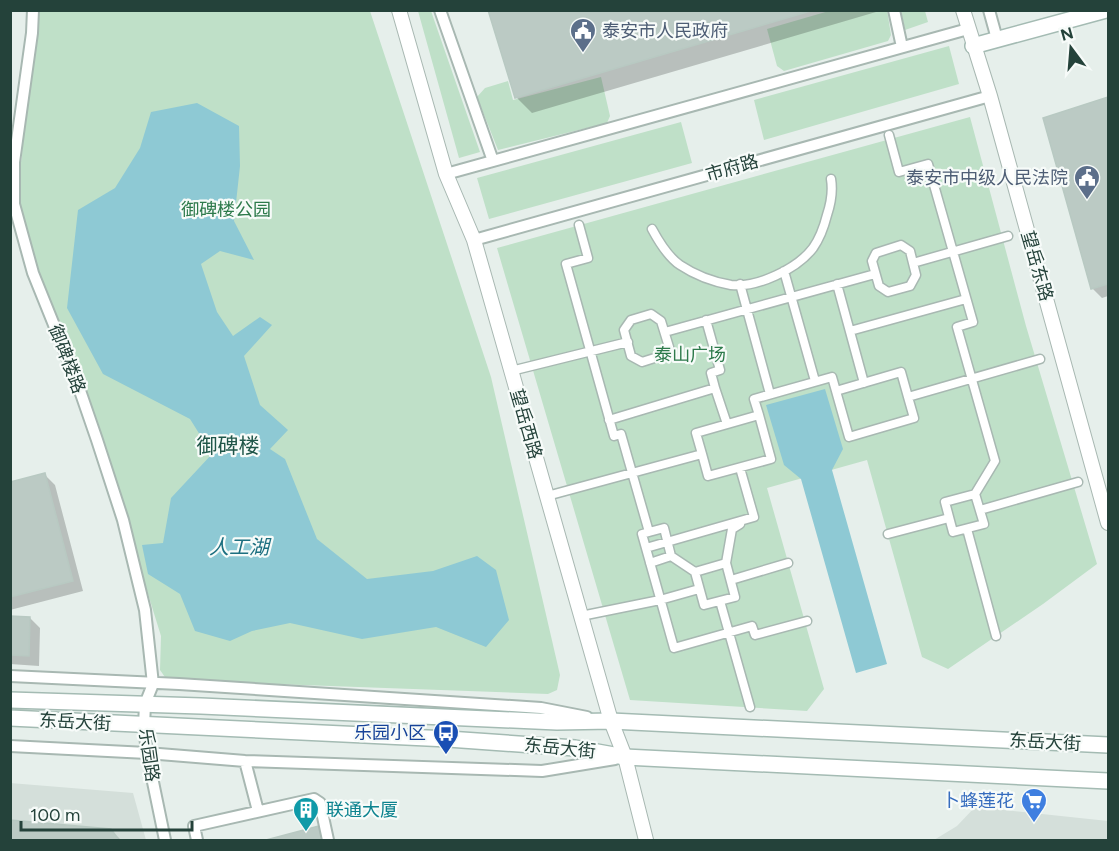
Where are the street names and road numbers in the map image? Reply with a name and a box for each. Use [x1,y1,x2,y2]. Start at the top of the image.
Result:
street label: 市府路 [703,150,761,186]
street label: 望岳东路 [1017,228,1057,304]
street label: 御碑楼路 [44,321,90,397]
street label: 望岳西路 [506,386,546,462]
street label: 东岳大街 [38,709,112,735]
street label: 乐园路 [134,727,164,783]
street label: 东岳大街 [1008,729,1082,755]
street label: 东岳大街 [523,733,597,763]

